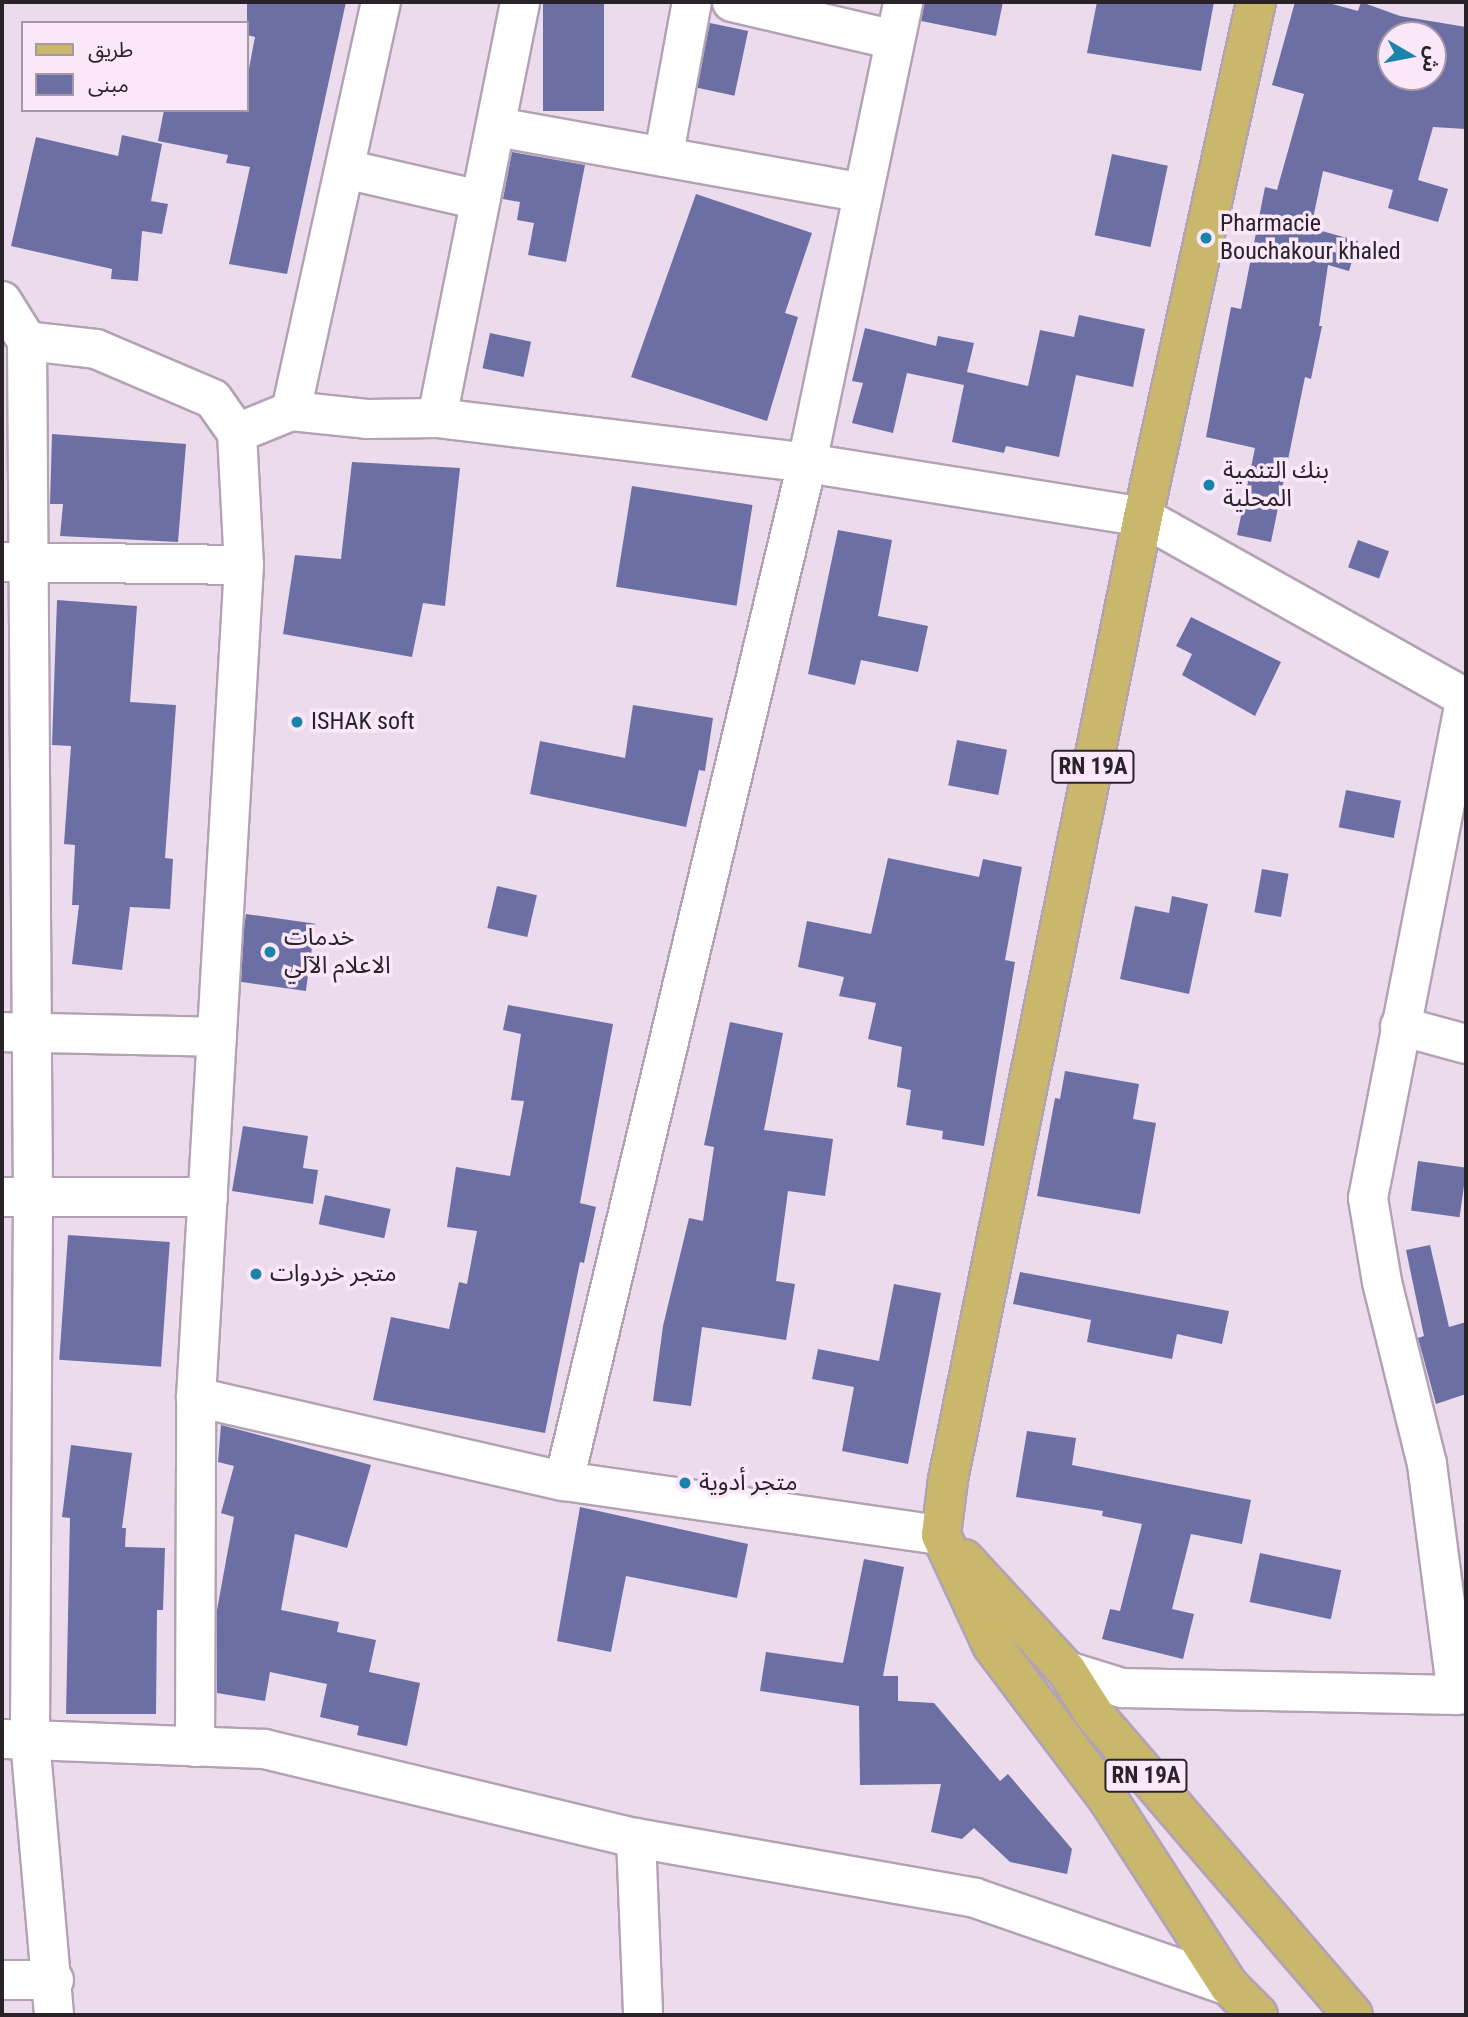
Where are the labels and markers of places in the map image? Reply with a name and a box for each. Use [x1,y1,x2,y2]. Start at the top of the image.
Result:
place label: Pharmacie Bouchakour khaled [1220,210,1401,266]
marker: Pharmacie Bouchakour khaled [1198,230,1214,246]
place label: بنك التنمية المحلية [1223,457,1329,513]
marker: بنك التنمية المحلية [1201,477,1217,493]
place label: ISHAK soft [311,708,415,736]
marker: ISHAK soft [289,714,305,730]
place label: خدمات الاعلام الآلي [284,924,391,980]
marker: خدمات الاعلام الآلي [262,944,278,960]
place label: متجر خردوات [270,1260,396,1288]
marker: متجر خردوات [248,1266,264,1282]
place label: متجر أدوية [699,1469,798,1497]
marker: متجر أدوية [677,1475,693,1491]

